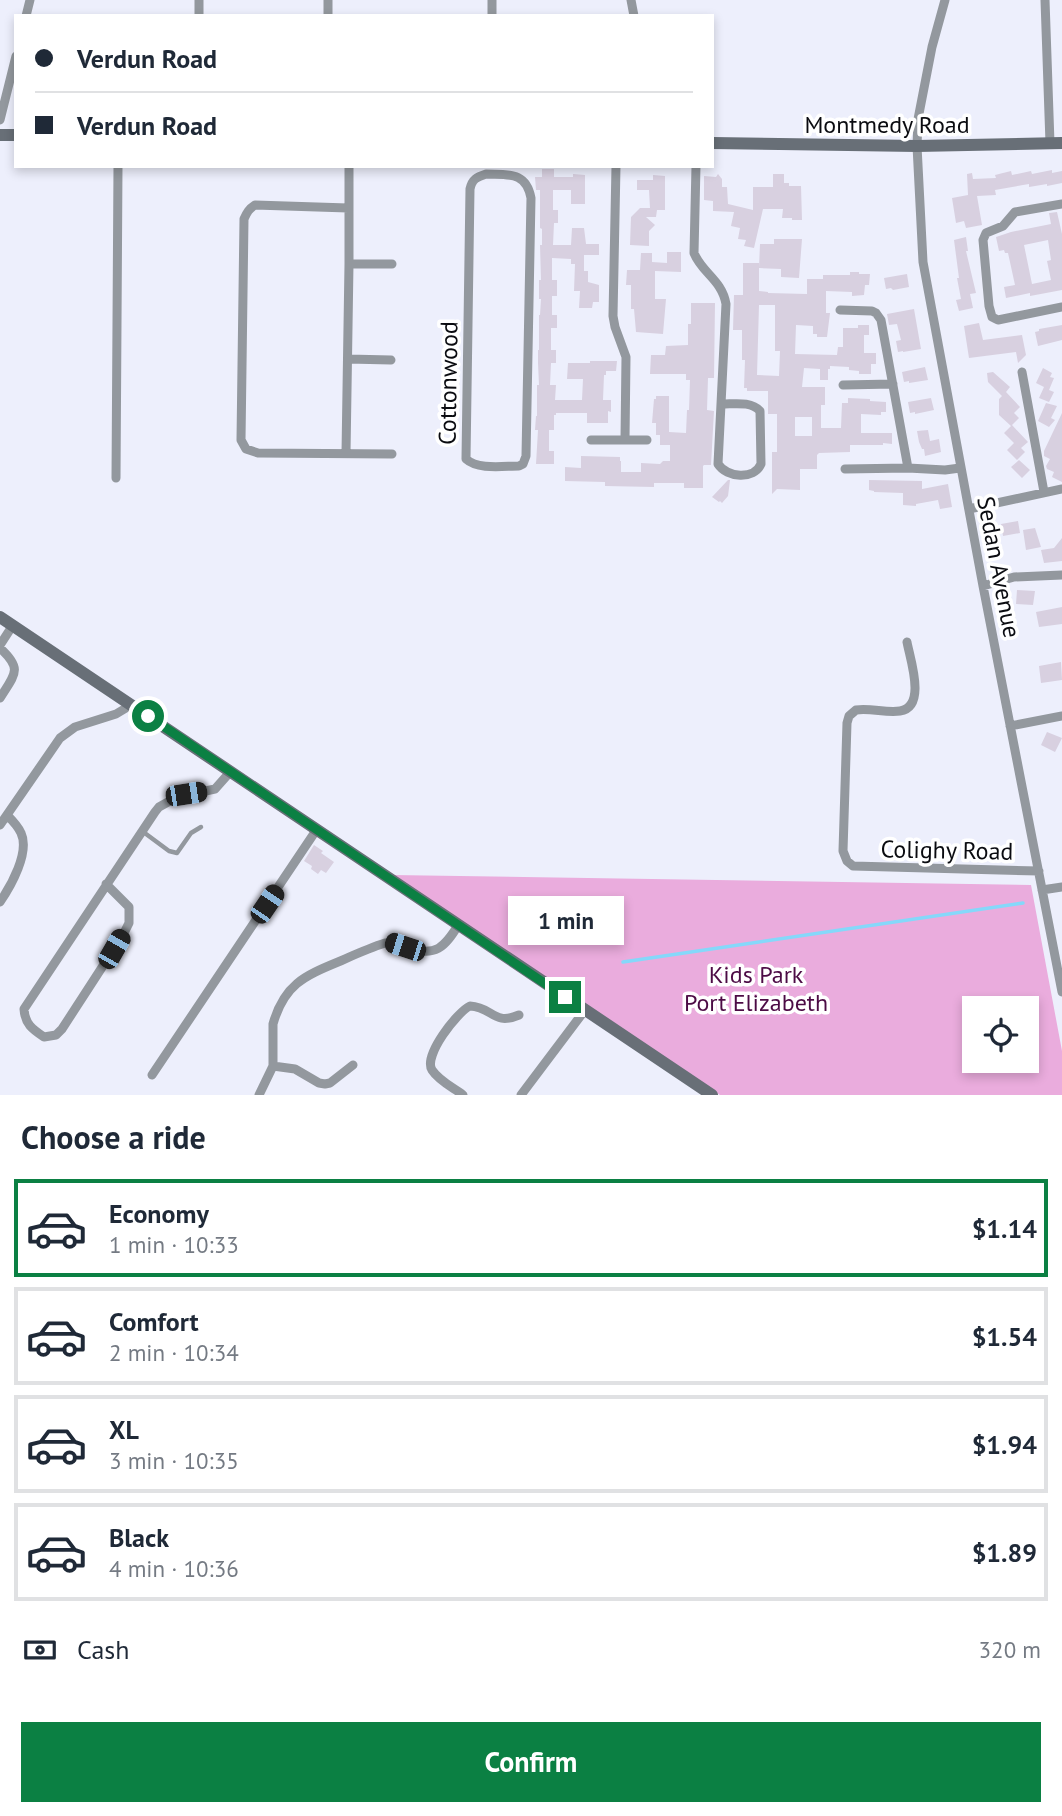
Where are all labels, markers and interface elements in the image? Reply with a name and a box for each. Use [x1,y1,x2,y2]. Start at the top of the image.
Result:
text: Verdun Road [77,42,217,75]
text: Verdun Road [77,109,217,142]
street label: Montmedy Road [804,109,970,140]
street label: Cottonwood [431,321,465,445]
street label: Sedan Avenue [970,494,1028,640]
route start [132,700,164,732]
car [164,780,209,808]
street label: Colighy Road [880,833,1014,867]
car [247,881,288,927]
callout: 1 min [507,895,623,944]
text: 1 min [538,906,594,935]
car [95,926,134,972]
car [382,931,429,963]
park label: Kids Park Port Elizabeth [684,959,828,1018]
route end [549,981,581,1013]
map controls [962,996,1039,1073]
button: locate [962,996,1039,1073]
text: Choose a ride [21,1116,206,1158]
icon: car [25,1197,88,1260]
text: Economy [109,1197,209,1230]
text: $1.14 [972,1212,1037,1245]
text: 1 min · 10:33 [109,1230,239,1259]
icon: car [25,1305,88,1368]
text: Comfort [109,1305,199,1338]
text: $1.54 [972,1320,1037,1353]
text: 2 min · 10:34 [109,1338,239,1367]
icon: car [25,1413,88,1476]
text: XL [109,1413,139,1446]
text: $1.94 [972,1428,1037,1461]
text: 3 min · 10:35 [109,1446,239,1475]
icon: car [25,1521,88,1584]
text: Black [109,1521,169,1554]
text: $1.89 [972,1536,1037,1569]
text: 4 min · 10:36 [109,1554,239,1583]
icon: cash [21,1631,59,1669]
text: Cash [77,1633,129,1666]
text: 320 m [979,1635,1041,1664]
button: Confirm [21,1722,1041,1802]

